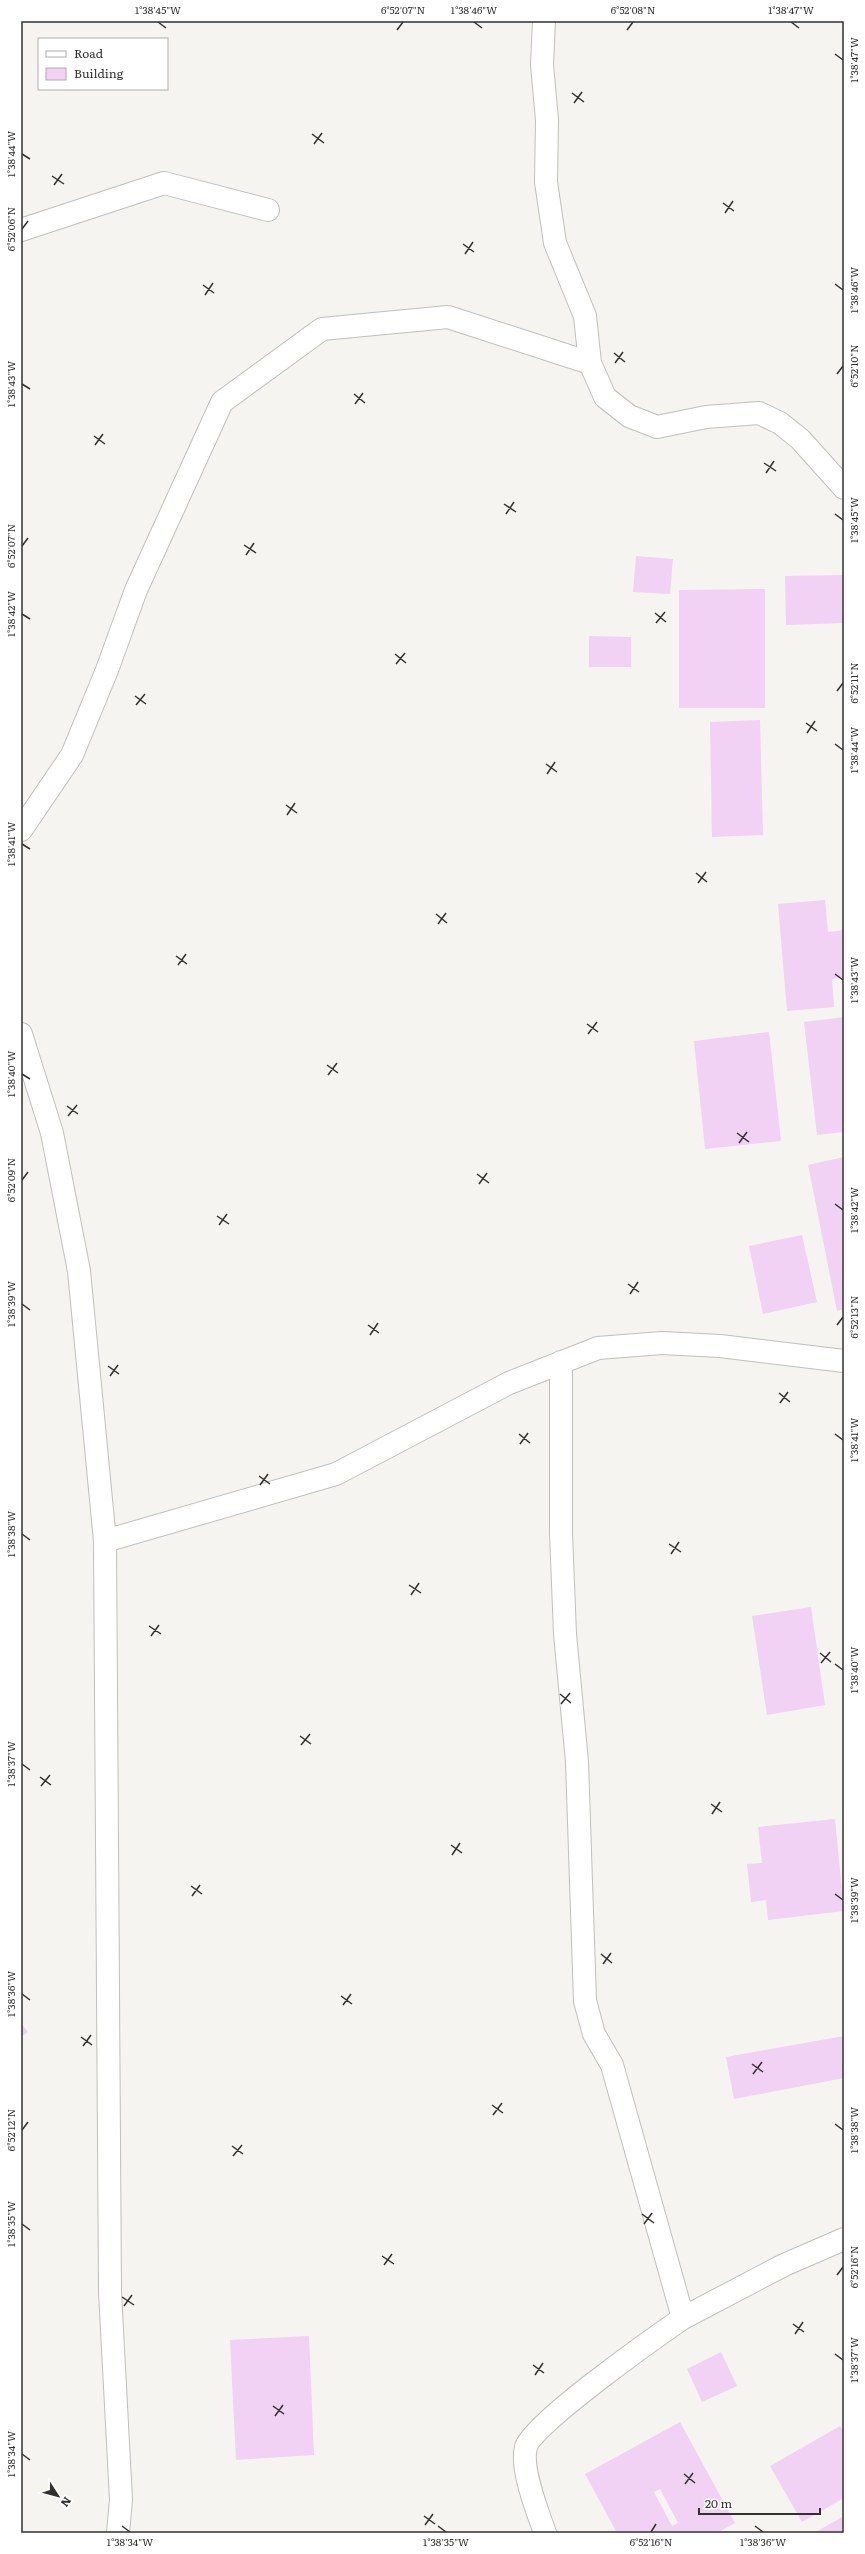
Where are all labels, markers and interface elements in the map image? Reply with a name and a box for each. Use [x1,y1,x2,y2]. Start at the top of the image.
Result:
text: 1°38'45"W [135,2,181,17]
text: 6°52'07"N [381,2,425,17]
text: 1°38'46"W [451,2,497,17]
text: 6°52'08"N [611,2,655,17]
text: 1°38'47"W [768,2,814,17]
text: 1°38'47"W [846,37,861,83]
legend [38,38,168,90]
text: Road [74,44,104,62]
text: Building [74,64,124,82]
text: 1°38'44"W [3,131,18,177]
text: 6°52'06"N [3,207,18,251]
text: 1°38'46"W [846,267,861,313]
text: 6°52'10"N [846,344,861,388]
text: 1°38'43"W [3,361,18,407]
text: 1°38'45"W [846,497,861,543]
text: 6°52'07"N [3,524,18,568]
text: 1°38'42"W [3,591,18,637]
text: 6°52'11"N [846,662,861,704]
text: 1°38'44"W [846,727,861,773]
text: 1°38'41"W [3,822,18,866]
text: 1°38'43"W [846,957,861,1003]
text: 1°38'40"W [3,1051,18,1097]
text: 6°52'09"N [3,1158,18,1202]
text: 1°38'42"W [846,1187,861,1233]
text: 1°38'39"W [3,1281,18,1327]
text: 6°52'13"N [846,1296,861,1338]
text: 1°38'41"W [846,1418,861,1462]
text: 1°38'38"W [3,1511,18,1557]
text: 1°38'40"W [846,1647,861,1693]
text: 1°38'37"W [3,1741,18,1787]
text: 1°38'39"W [846,1877,861,1923]
text: 1°38'36"W [3,1971,18,2017]
text: 1°38'38"W [846,2107,861,2153]
text: 6°52'12"N [3,2109,18,2151]
text: 1°38'35"W [3,2201,18,2247]
text: 6°52'16"N [846,2246,861,2288]
text: 1°38'37"W [846,2337,861,2383]
text: 1°38'34"W [3,2431,18,2477]
north arrow [38,2476,78,2516]
scale bar [699,2490,820,2516]
text: N [58,2494,76,2511]
text: 20 m [705,2494,732,2512]
text: 1°38'34"W [107,2534,153,2549]
text: 1°38'35"W [423,2534,469,2549]
text: 6°52'16"N [630,2534,672,2549]
text: 1°38'36"W [740,2534,786,2549]

